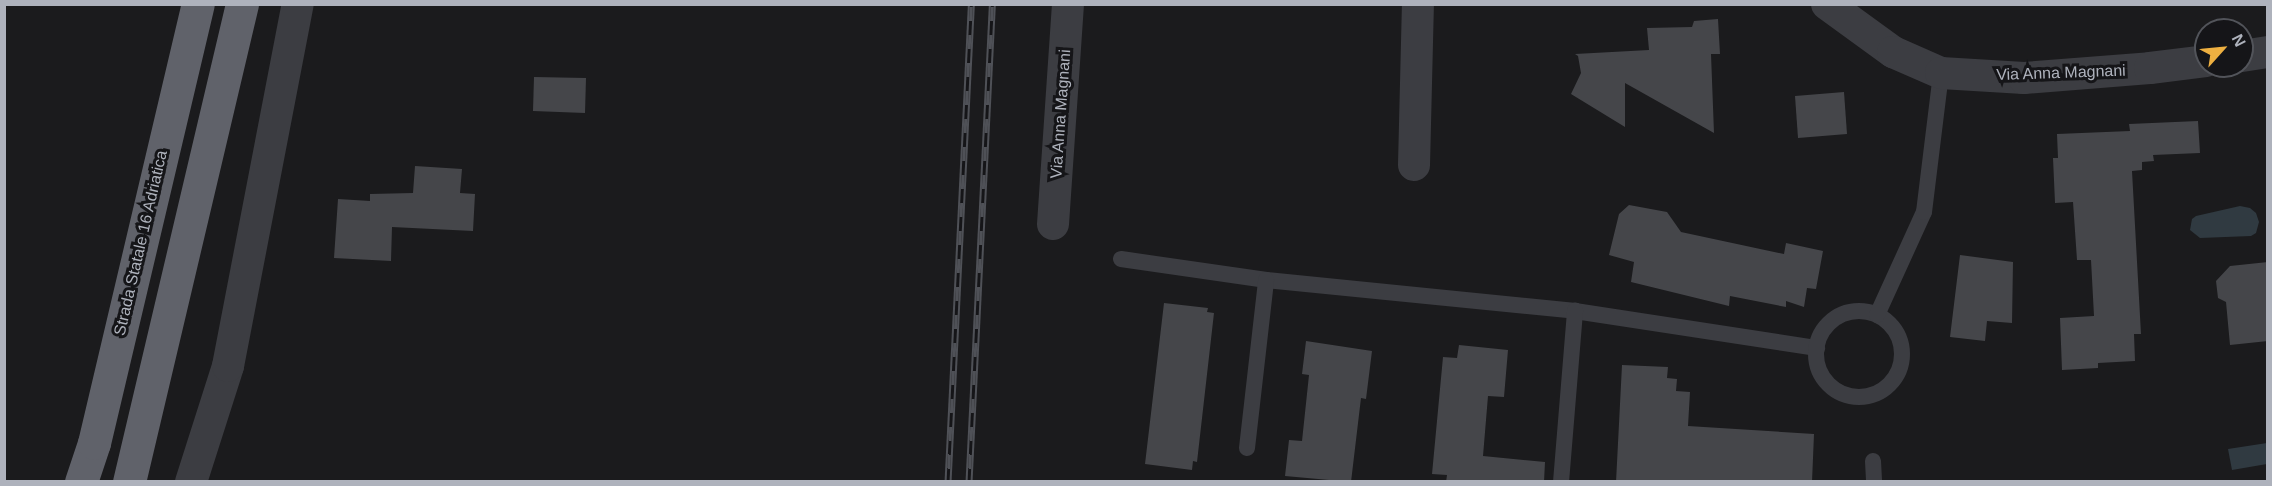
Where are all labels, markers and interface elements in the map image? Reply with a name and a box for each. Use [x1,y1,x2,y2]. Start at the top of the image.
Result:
north arrow [2194,18,2254,78]
text: N [2229,31,2249,50]
street label: Via Anna Magnani [1047,48,1075,180]
street label: Via Anna Magnani [1995,61,2127,85]
street label: Strada Statale 16 Adriatica [110,148,172,338]

